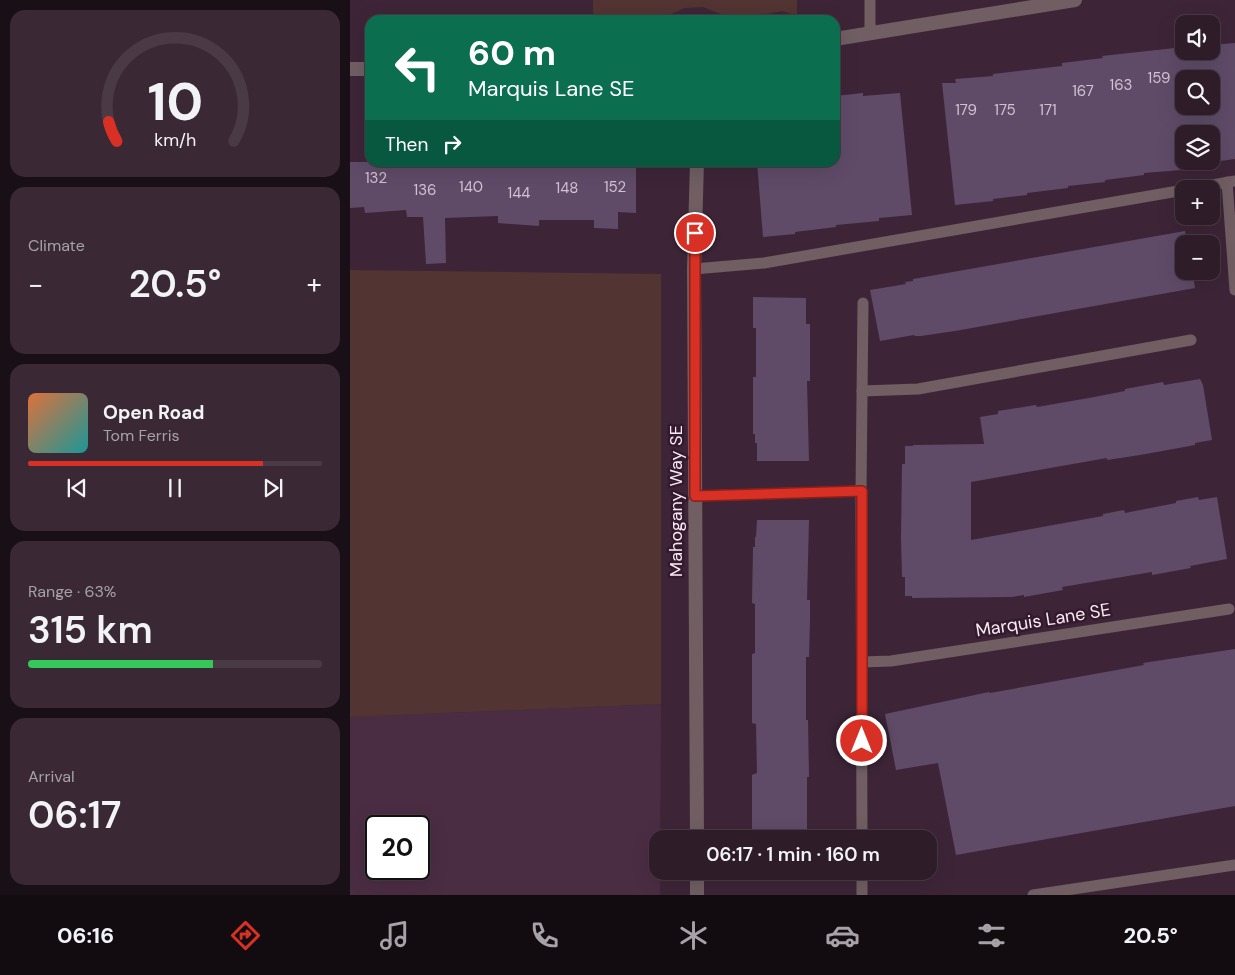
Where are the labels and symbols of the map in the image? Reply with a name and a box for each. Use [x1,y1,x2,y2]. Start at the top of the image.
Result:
house number: 159 [1148,68,1170,88]
house number: 163 [1110,75,1132,95]
house number: 167 [1072,81,1094,101]
house number: 179 [955,100,977,120]
house number: 175 [994,100,1016,120]
house number: 171 [1039,100,1057,120]
house number: 132 [365,168,387,188]
house number: 140 [459,177,483,197]
house number: 152 [604,177,626,197]
house number: 148 [556,178,578,198]
house number: 136 [414,180,436,200]
house number: 144 [508,183,530,203]
pin [674,212,716,254]
street label: Mahogany Way SE [664,425,688,577]
street label: Marquis Lane SE [974,597,1112,643]
position arrow [835,714,887,766]
speed limit sign: 20 [365,815,430,880]

